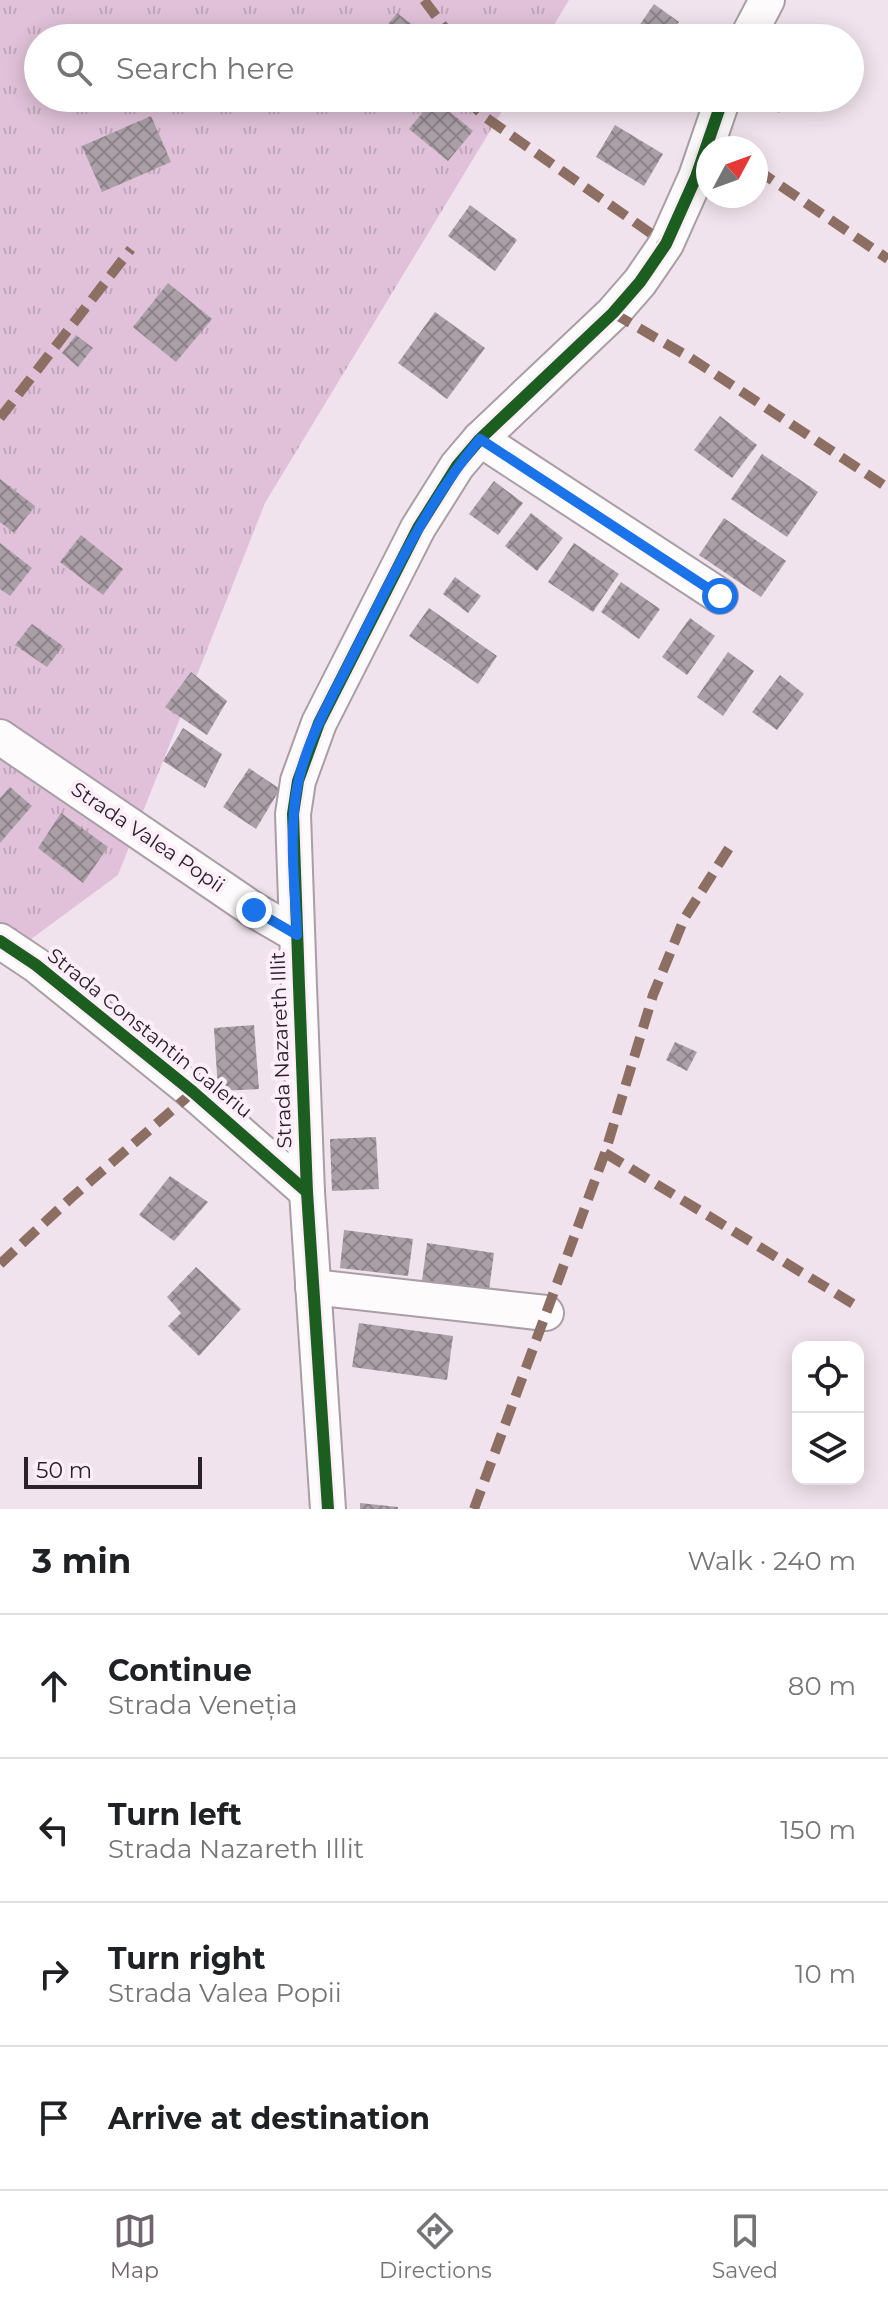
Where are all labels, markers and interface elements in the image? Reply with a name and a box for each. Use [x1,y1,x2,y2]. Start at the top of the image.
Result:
search box [24,24,864,112]
icon: search [52,46,96,90]
text: Search here [116,50,294,87]
north arrow [696,136,768,208]
route start [702,578,738,614]
street label: Strada Valea Popii [67,777,229,897]
route end [236,892,272,928]
street label: Strada Constantin Galeriu [43,943,257,1123]
street label: Strada Nazareth Illit [266,951,296,1149]
map controls [792,1341,864,1485]
button: locate [792,1341,864,1413]
button: layers [792,1413,864,1485]
scale bar [24,1453,202,1489]
text: 50 m [36,1457,92,1484]
text: 3 min [32,1540,131,1582]
text: Walk · 240 m [688,1545,856,1577]
text: Continue [108,1652,252,1689]
icon: ahead [32,1664,76,1708]
text: 80 m [788,1670,856,1702]
text: Strada Veneția [108,1689,298,1721]
text: Turn left [108,1796,241,1833]
icon: left [32,1808,76,1852]
text: 150 m [780,1814,856,1846]
text: Strada Nazareth Illit [108,1833,364,1865]
text: Turn right [108,1940,265,1977]
icon: right [32,1952,76,1996]
text: 10 m [795,1958,856,1990]
text: Strada Valea Popii [108,1977,342,2009]
icon: arrive [32,2096,76,2140]
text: Arrive at destination [108,2100,430,2137]
tab: Map [110,2209,159,2284]
tab: Directions [379,2209,492,2284]
tab: Saved [712,2209,778,2284]

